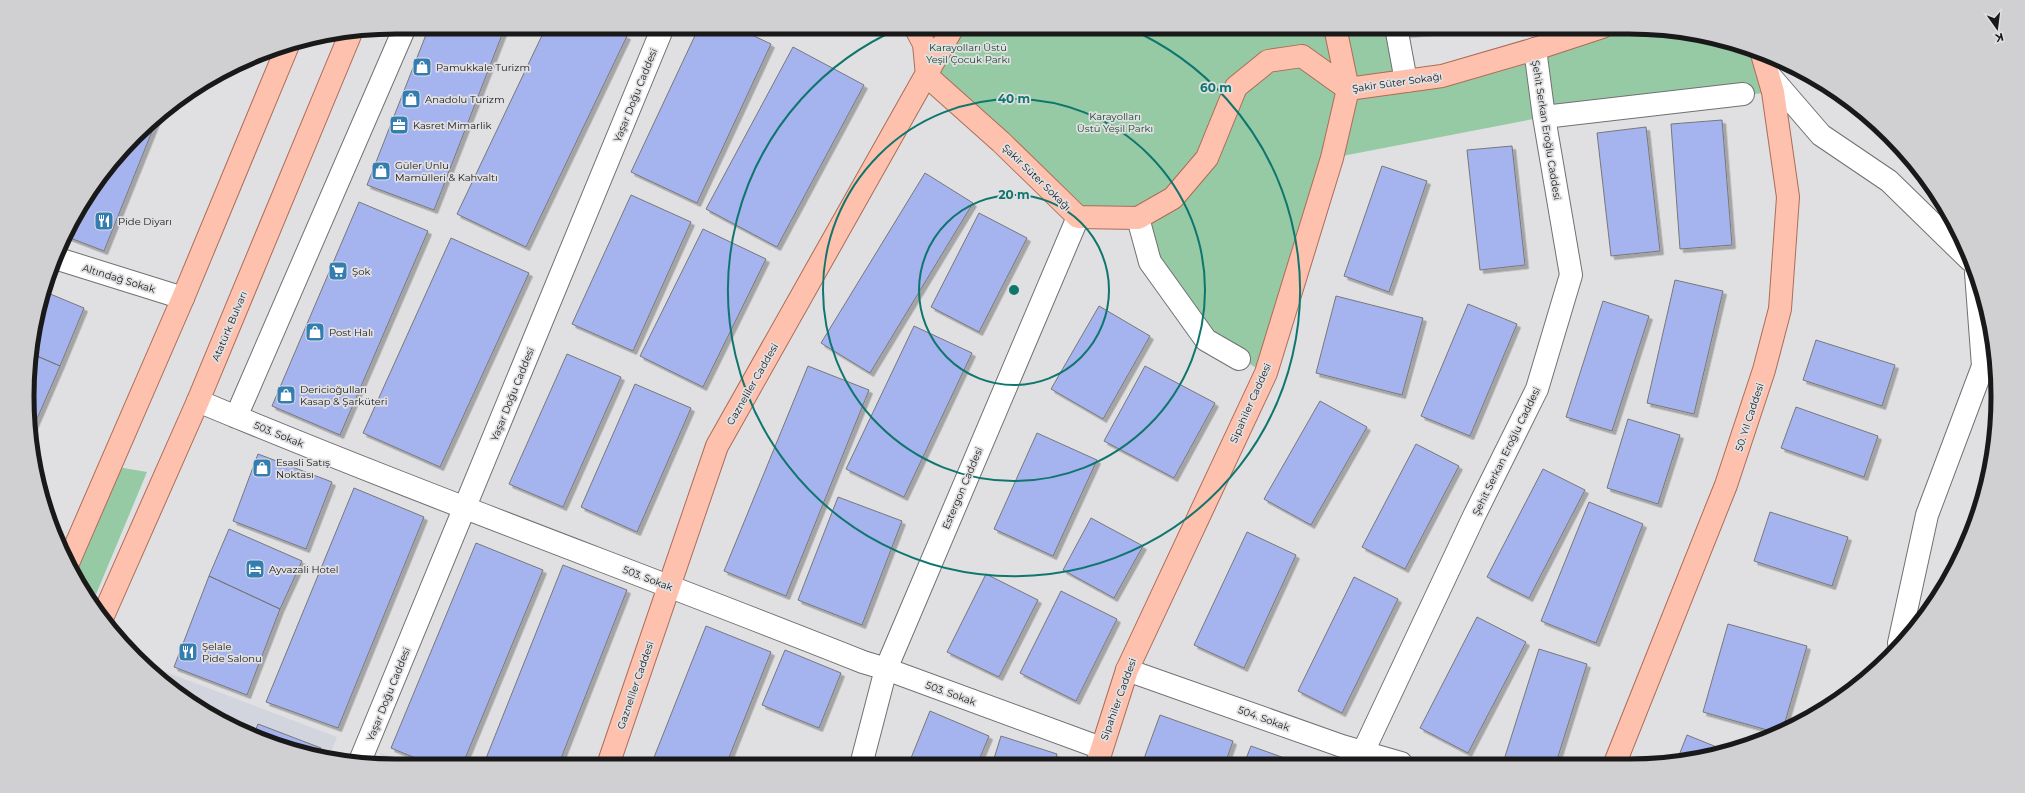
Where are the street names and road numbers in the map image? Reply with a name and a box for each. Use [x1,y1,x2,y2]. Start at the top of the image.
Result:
street label: Yaşar Doğu Caddesi [611,46,660,144]
street label: Şehit Serkan Eroğlu Caddesi [1529,59,1564,201]
street label: Şakir Süter Sokağı [1351,70,1443,95]
street label: Şakir Süter Sokağı [1000,141,1074,213]
street label: Altındağ Sokak [81,261,157,296]
street label: Atatürk Bulvarı [209,289,250,363]
street label: Gazneliler Caddesi [724,341,781,427]
street label: Yaşar Doğu Caddesi [488,345,537,443]
street label: Sipahiler Caddesi [1227,361,1274,445]
street label: 50. Yıl Caddesi [1732,381,1767,453]
street label: Şehit Serkan Eroğlu Caddesi [1470,385,1543,518]
street label: 503. Sokak [252,419,306,450]
street label: Estergon Caddesi [939,445,986,531]
street label: 503. Sokak [621,563,675,594]
street label: Gazneliler Caddesi [614,639,657,731]
street label: Yaşar Doğu Caddesi [364,645,413,743]
street label: Sipahiler Caddesi [1098,656,1139,742]
street label: 503. Sokak [924,678,978,709]
street label: 504. Sokak [1236,703,1291,734]

